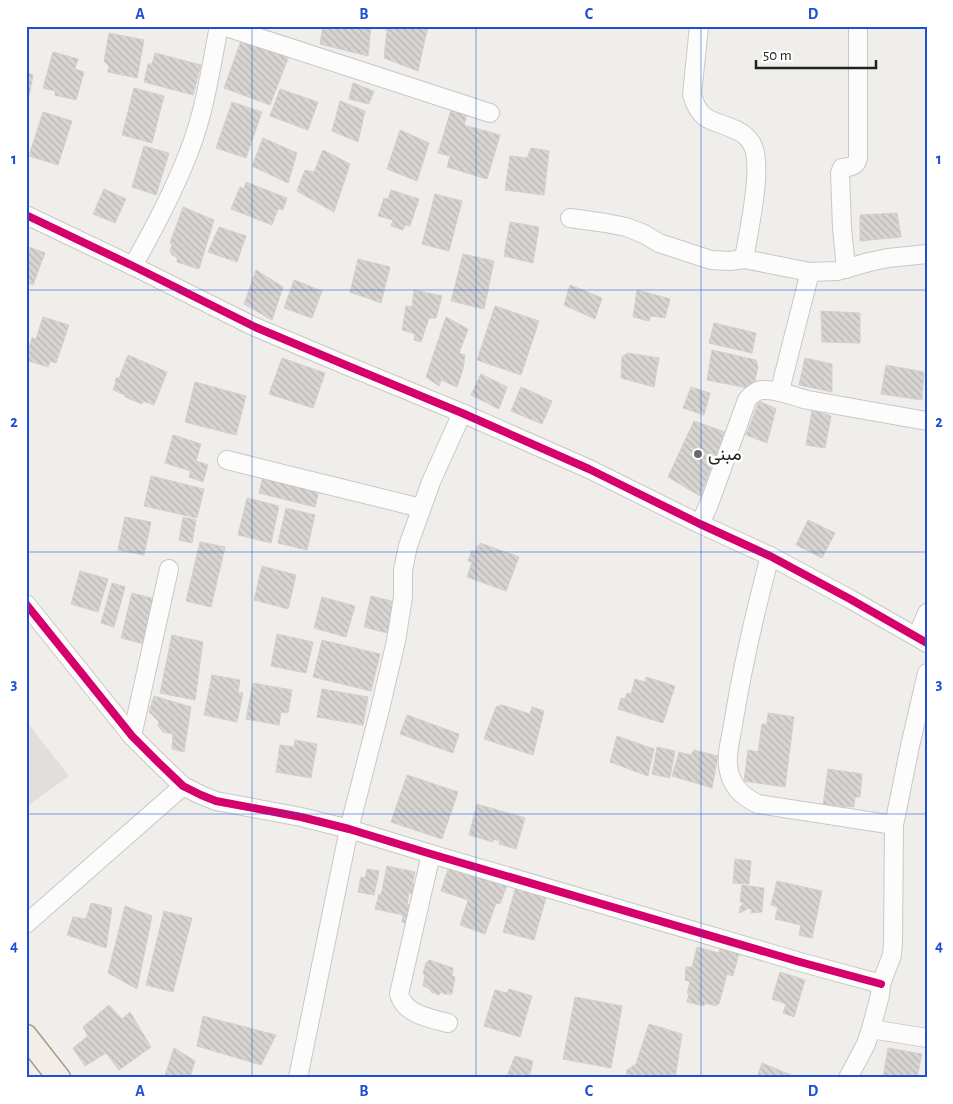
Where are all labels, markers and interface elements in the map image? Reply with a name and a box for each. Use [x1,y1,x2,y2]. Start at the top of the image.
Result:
text: A [135,6,145,22]
text: B [359,6,369,22]
text: C [585,6,594,22]
text: D [808,6,819,22]
scale bar [756,38,876,70]
text: 50 m [763,48,792,63]
text: 1 [11,151,17,167]
text: 1 [936,151,942,167]
text: 2 [10,414,18,430]
text: 2 [935,414,943,430]
place label: مبنى [708,446,742,465]
marker: مبنى [692,448,704,460]
text: 3 [11,676,18,692]
text: 3 [936,676,943,692]
text: 4 [10,938,18,954]
text: 4 [935,938,943,954]
text: A [135,1083,145,1099]
text: B [359,1083,369,1099]
text: C [585,1083,594,1099]
text: D [808,1083,819,1099]

